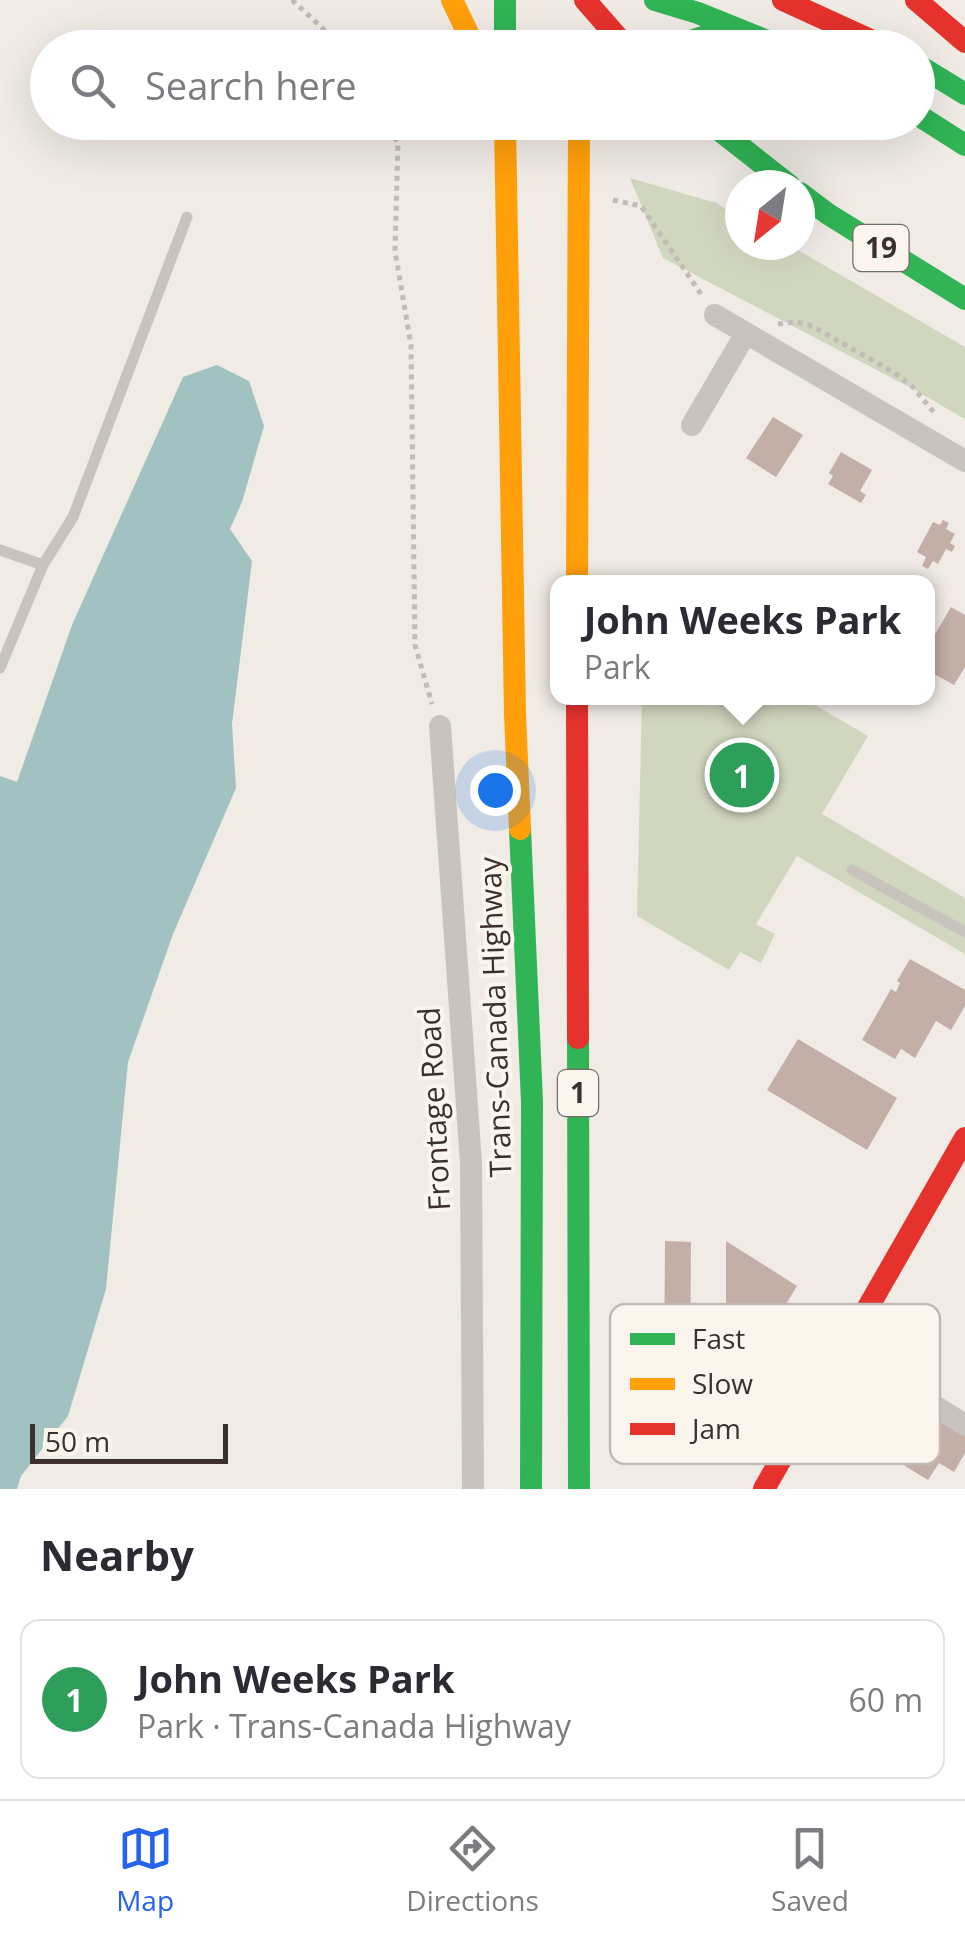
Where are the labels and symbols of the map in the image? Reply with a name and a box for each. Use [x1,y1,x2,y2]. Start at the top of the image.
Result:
north arrow [725,170,815,260]
road number: 19 [854,225,908,271]
pin: 1 [710,738,774,812]
your location [470,765,521,816]
street label: Trans-Canada Highway [468,855,521,1178]
street label: Frontage Road [408,1006,459,1212]
road number: 1 [558,1070,598,1116]
legend [610,1304,940,1464]
text: Fast [692,1319,745,1357]
text: Slow [692,1364,753,1402]
text: Jam [689,1409,741,1447]
scale bar [30,1419,228,1464]

